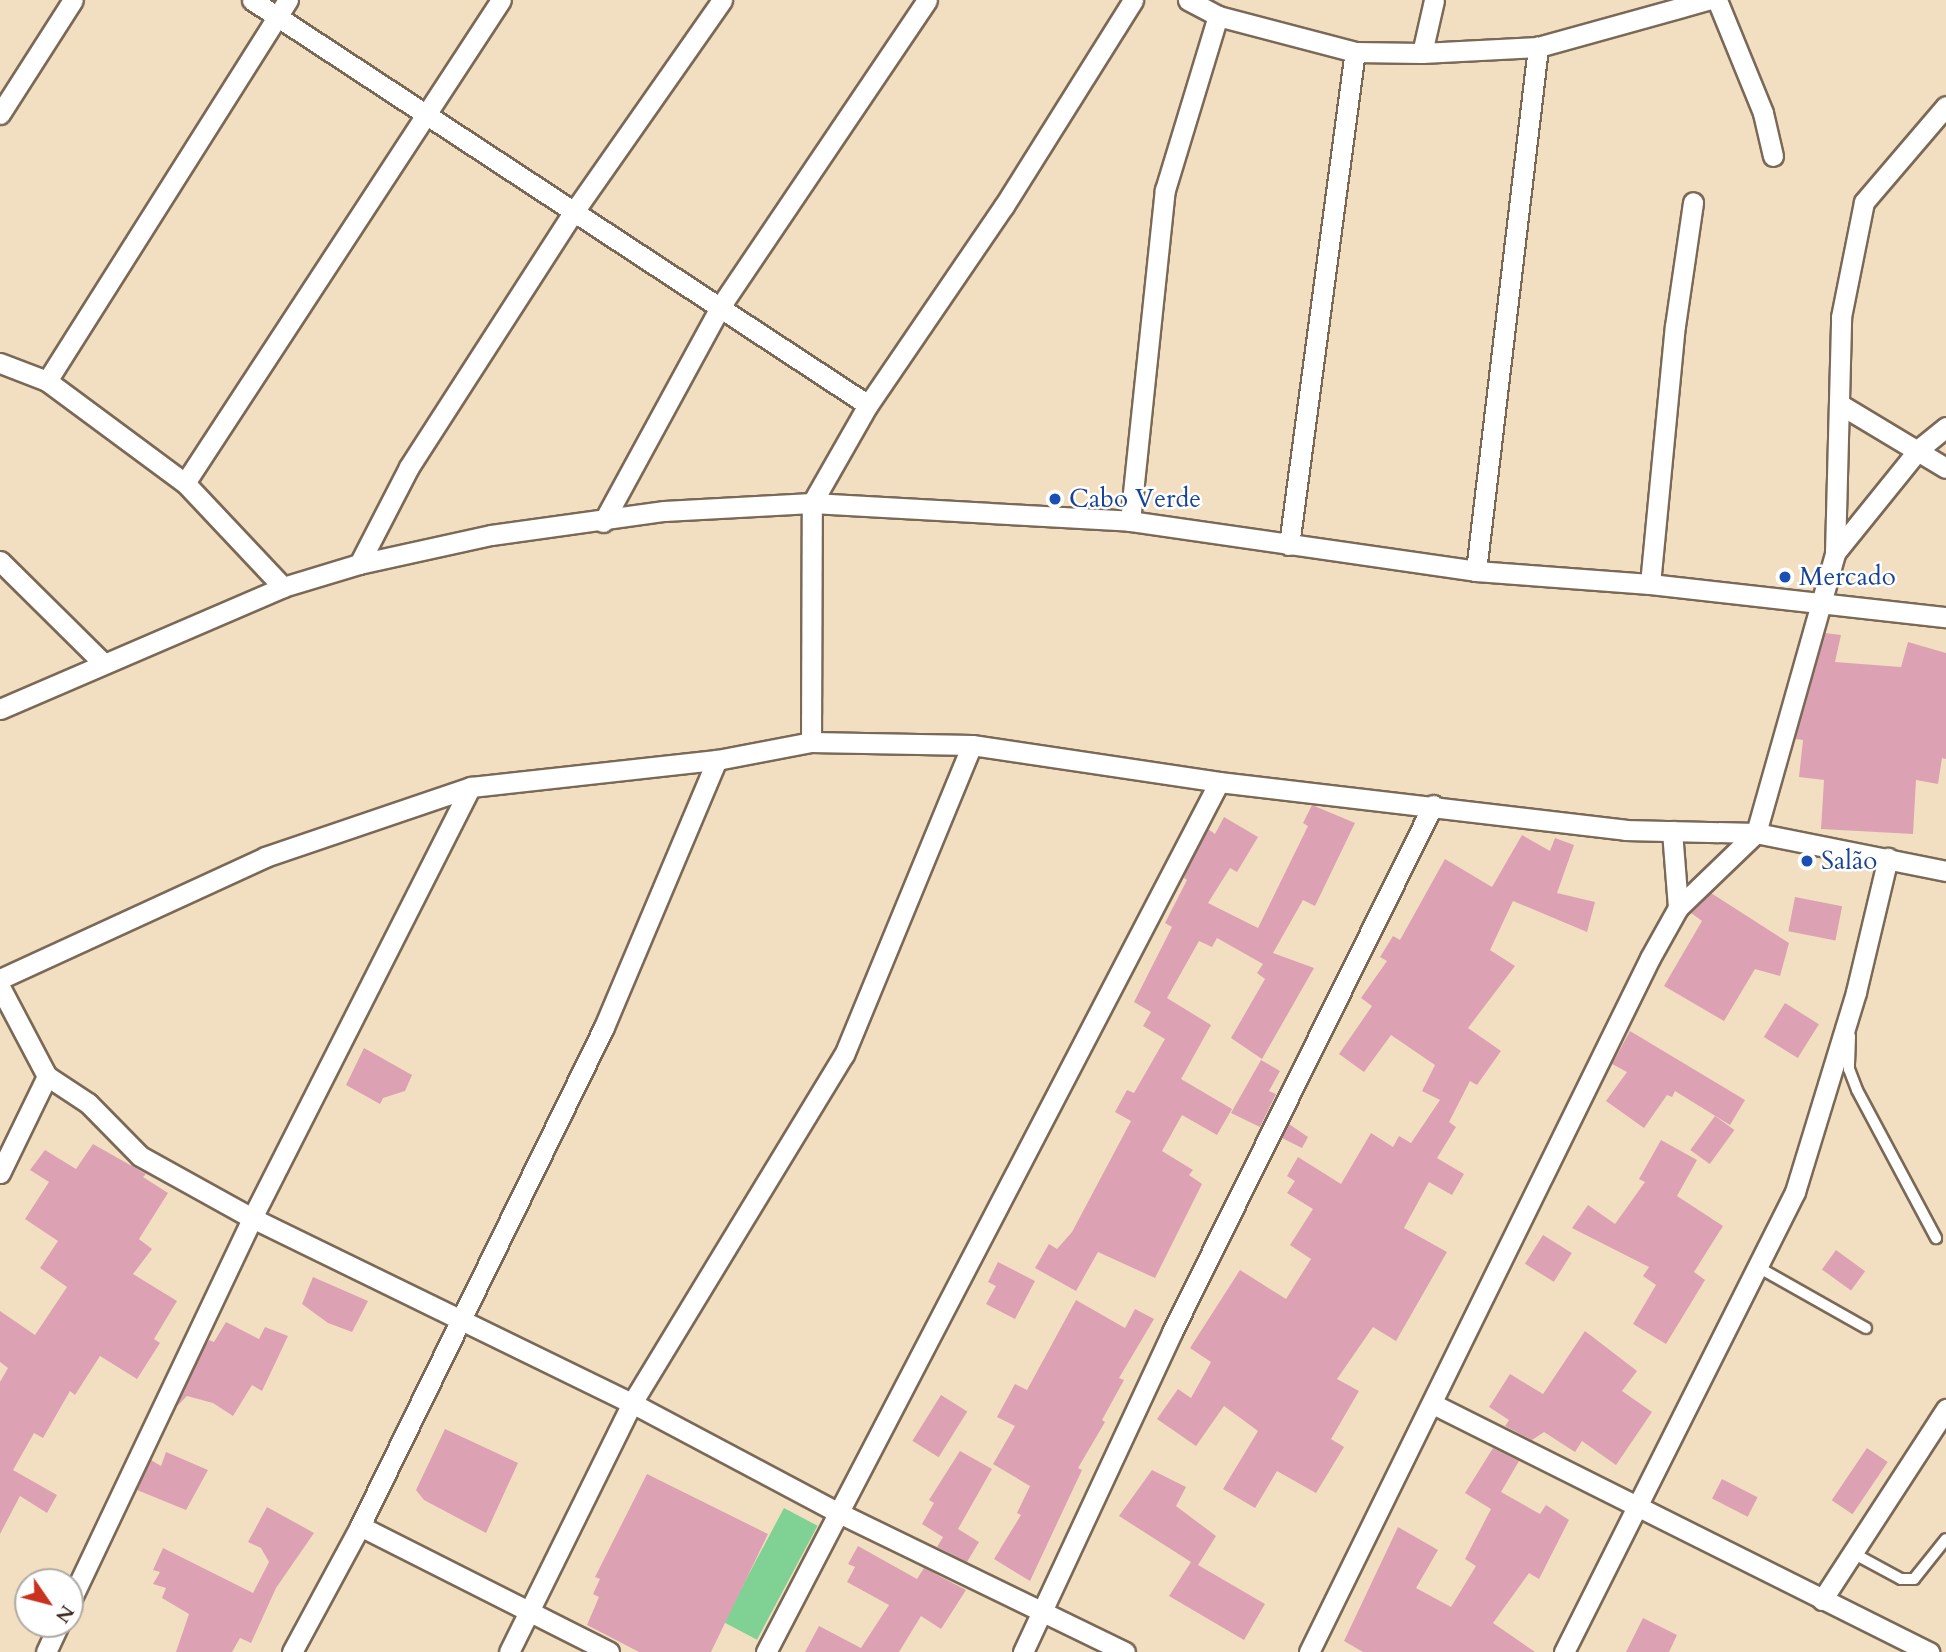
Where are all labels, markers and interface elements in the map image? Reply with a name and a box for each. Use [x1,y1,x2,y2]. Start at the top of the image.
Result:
place label: Cabo Verde [1069,483,1201,515]
marker: Cabo Verde [1047,491,1063,507]
place label: Mercado [1799,561,1896,593]
marker: Mercado [1777,569,1793,585]
place label: Salão [1821,845,1877,877]
marker: Salão [1799,853,1815,869]
north arrow [14,1568,84,1638]
text: N [49,1600,80,1628]

